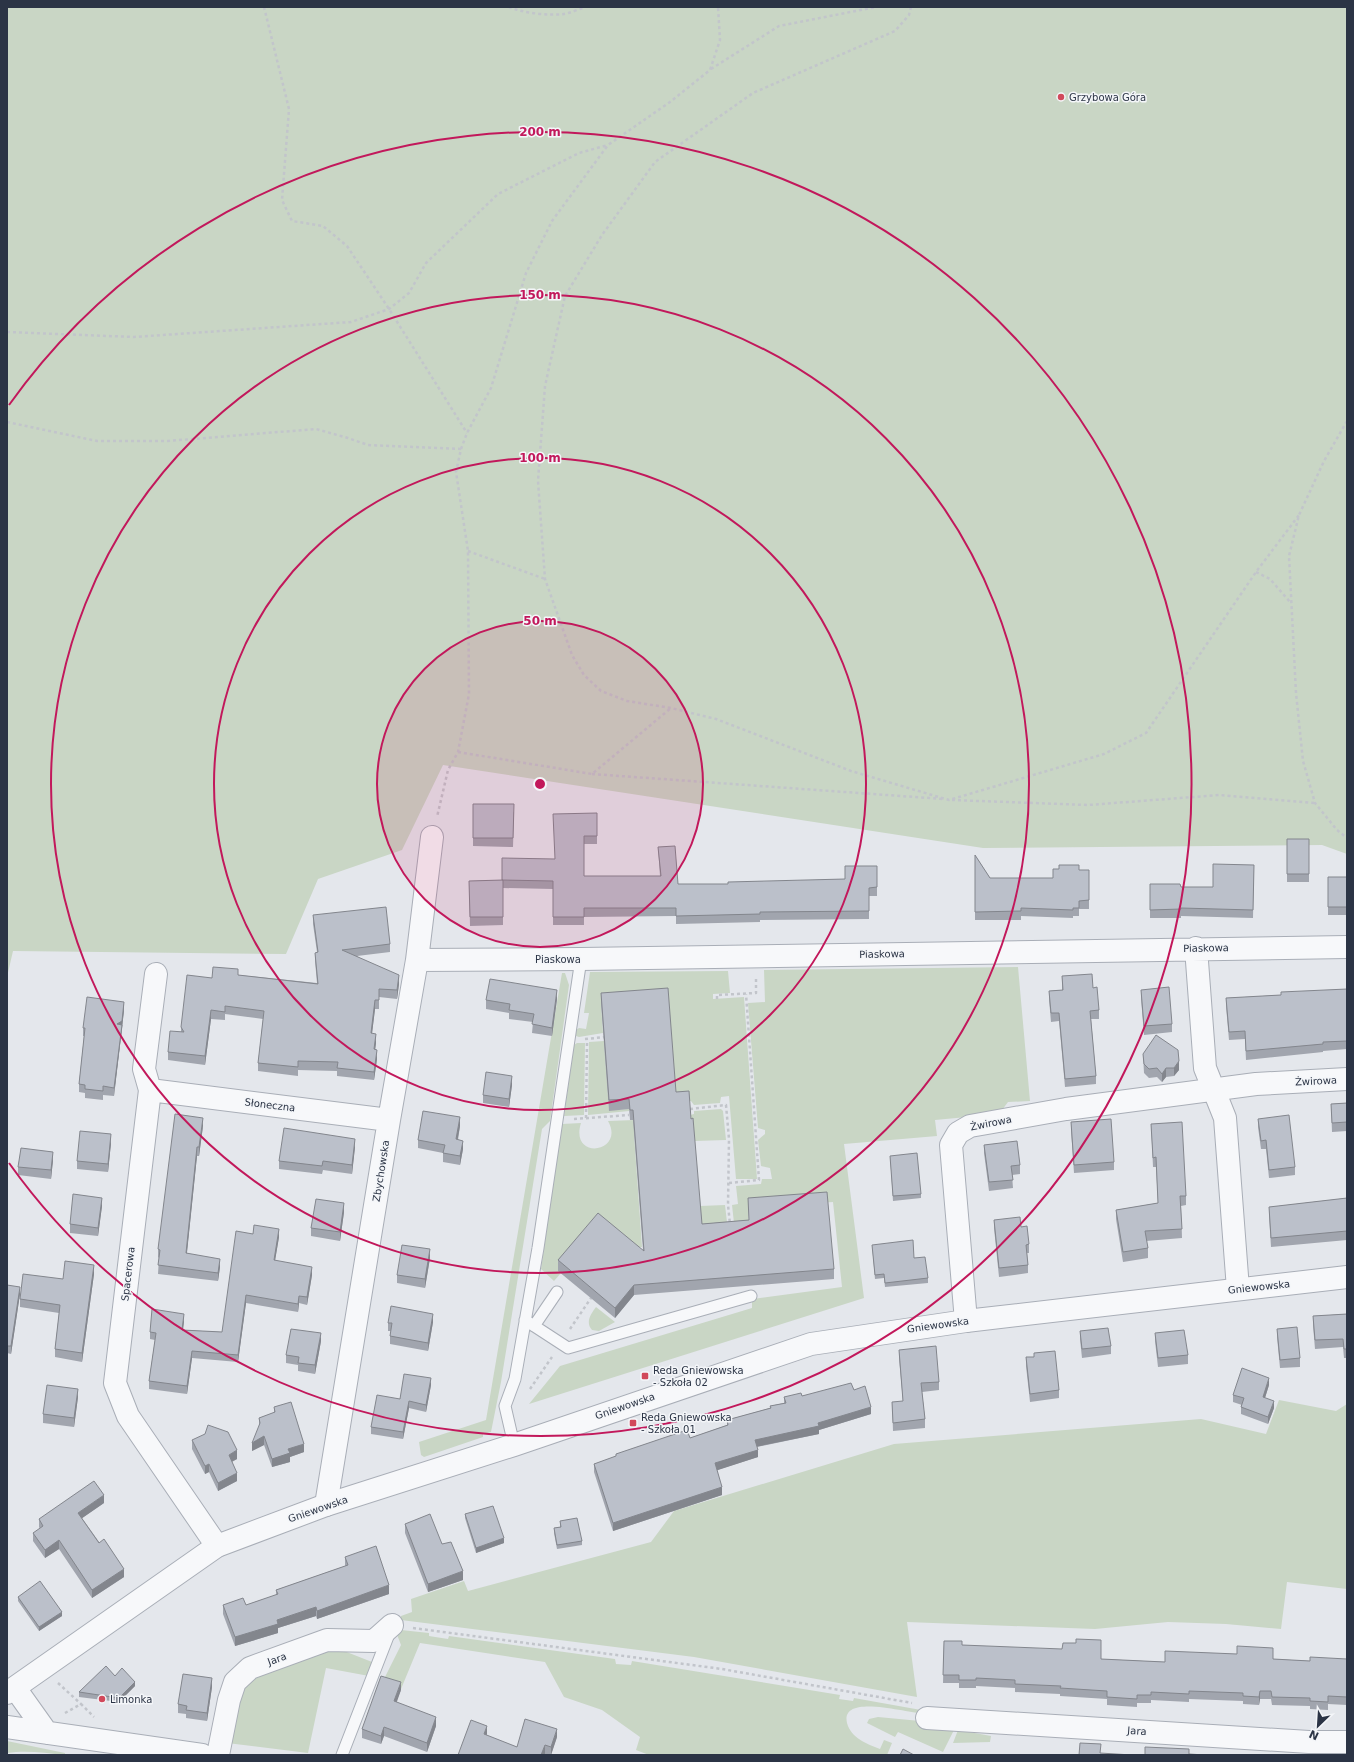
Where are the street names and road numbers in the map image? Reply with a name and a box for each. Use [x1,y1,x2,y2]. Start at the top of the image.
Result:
street label: Piaskowa [1183,942,1229,954]
street label: Piaskowa [859,948,905,960]
street label: Piaskowa [535,954,581,965]
street label: Żwirowa [1295,1073,1337,1088]
street label: Słoneczna [244,1096,296,1114]
street label: Żwirowa [969,1113,1013,1132]
street label: Zbychowska [371,1139,391,1203]
street label: Spacerowa [119,1246,137,1302]
street label: Gniewowska [1227,1278,1291,1296]
street label: Gniewowska [906,1315,970,1335]
street label: Gniewowska [594,1391,656,1421]
street label: Gniewowska [287,1494,349,1524]
street label: Jara [265,1651,288,1668]
street label: Jara [1126,1725,1147,1737]

